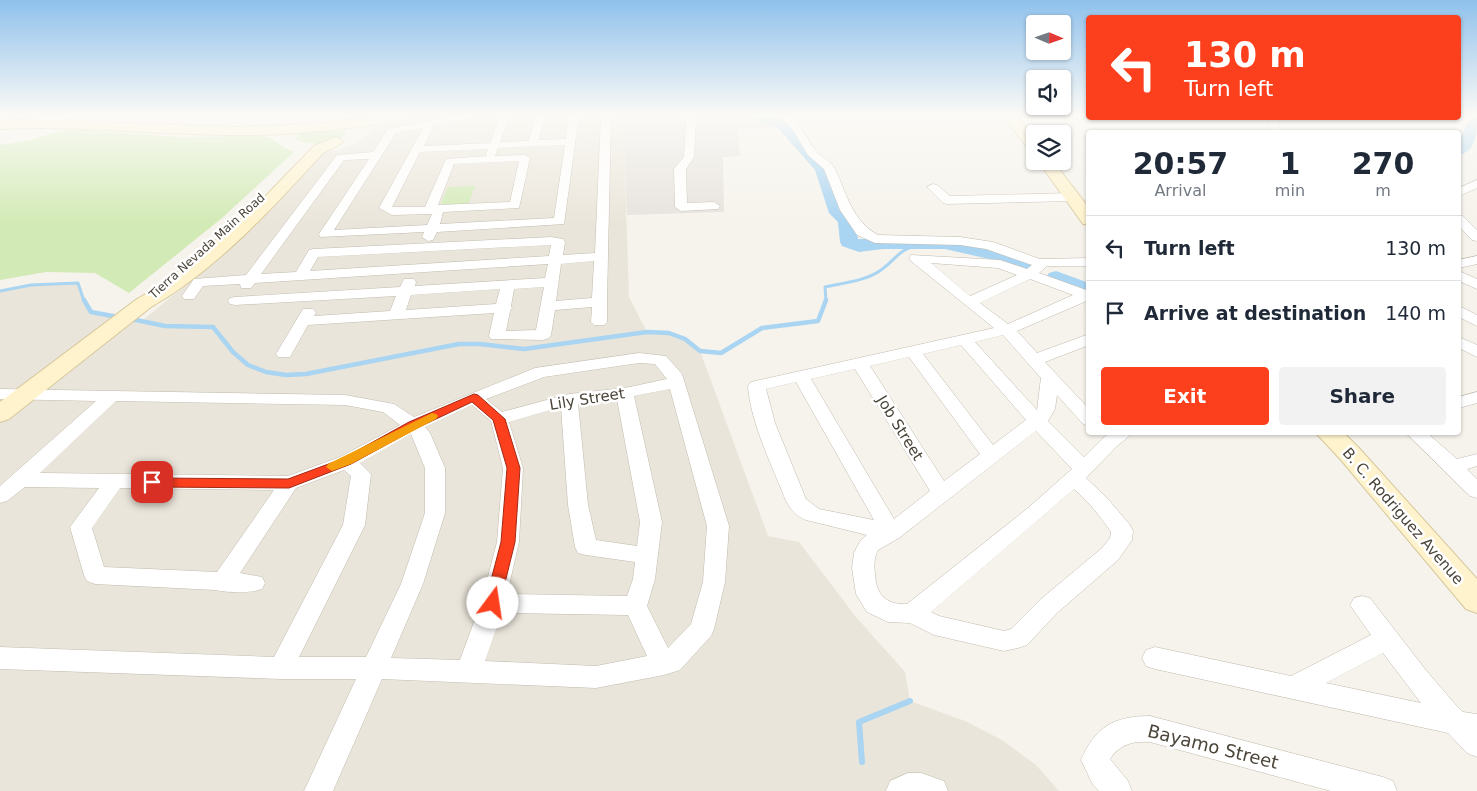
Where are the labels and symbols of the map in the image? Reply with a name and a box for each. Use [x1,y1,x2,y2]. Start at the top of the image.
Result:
north arrow [1026,15,1071,60]
street label: Tierra Nevada Main Road [146,190,268,302]
street label: Lily Street [548,384,626,414]
street label: Job Street [872,391,927,464]
street label: B. C. Rodriguez Avenue [1339,444,1467,588]
pin [131,461,173,503]
position arrow [466,576,518,628]
street label: Bayamo Street [1146,720,1281,773]

